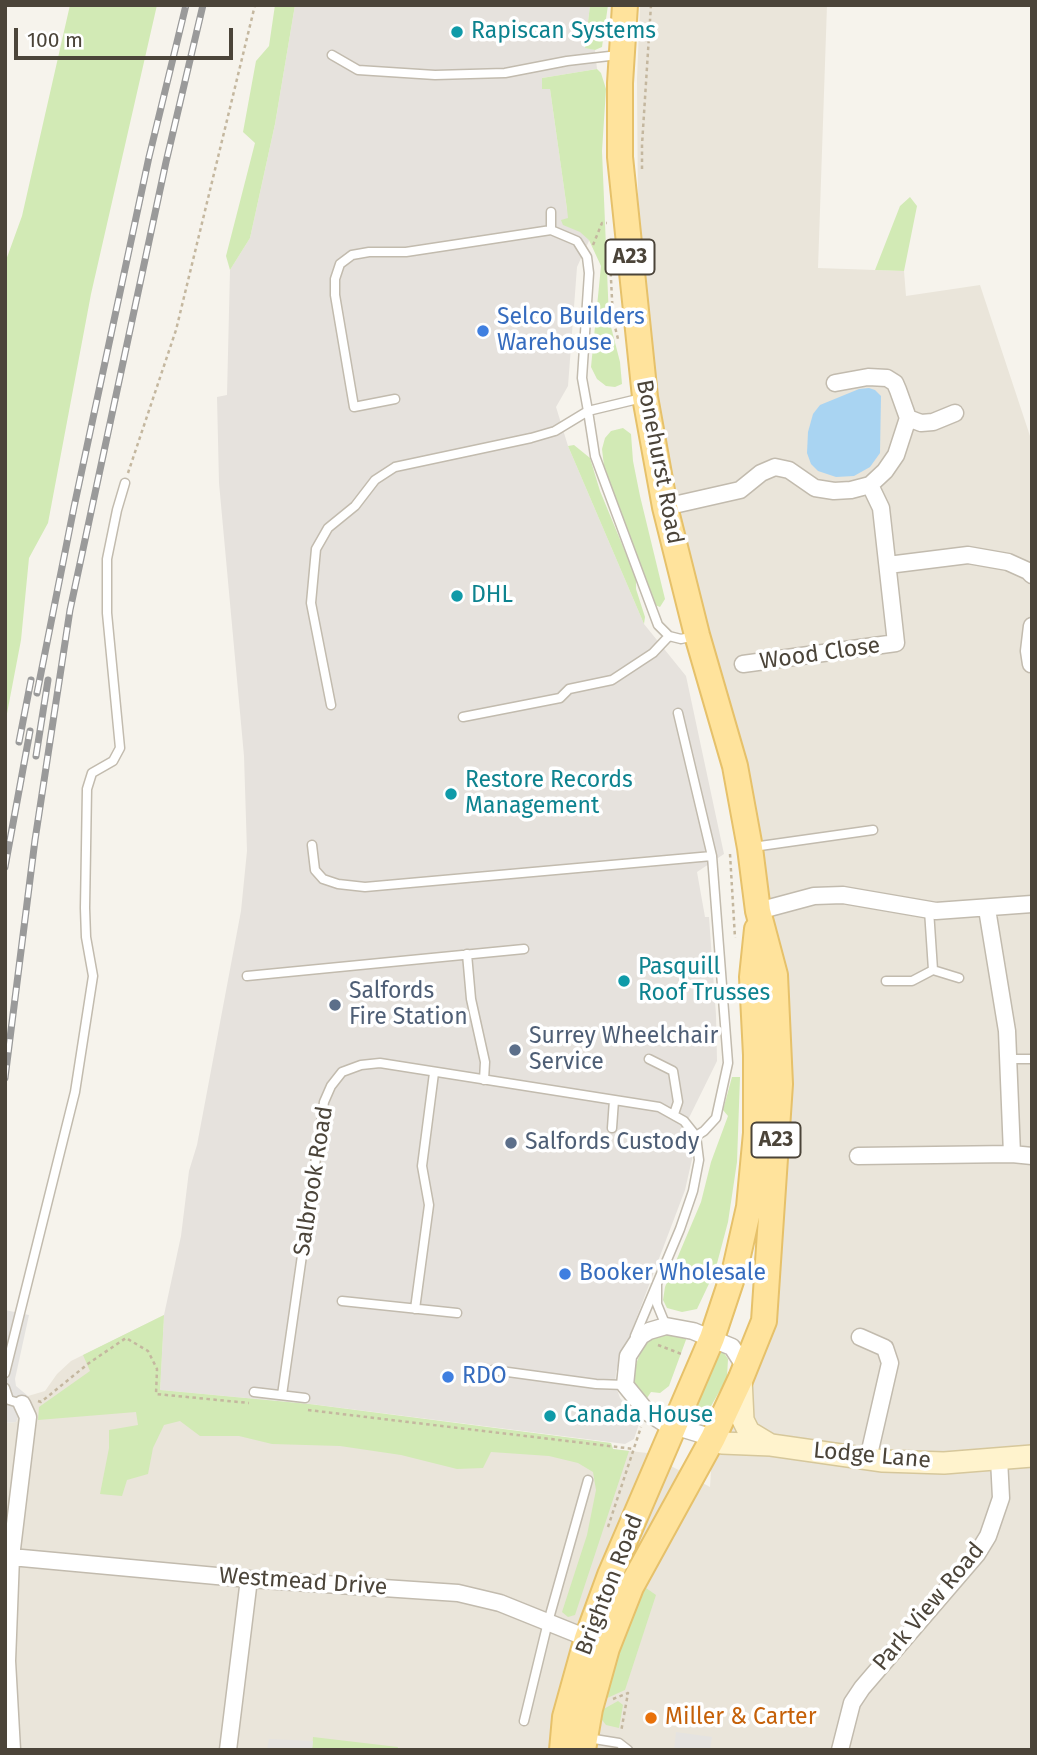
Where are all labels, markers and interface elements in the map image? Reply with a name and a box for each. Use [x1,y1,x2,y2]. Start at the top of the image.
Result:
scale bar [18,14,236,58]
place label: Rapiscan Systems [471,18,656,46]
marker: Rapiscan Systems [449,24,465,40]
text: 100 m [27,27,83,53]
road number: A23 [606,240,654,274]
place label: Selco Builders Warehouse [497,304,645,358]
marker: Selco Builders Warehouse [475,323,491,339]
street label: Bonehurst Road [630,377,688,547]
place label: DHL [471,582,513,610]
marker: DHL [449,588,465,604]
street label: Wood Close [758,632,882,676]
place label: Restore Records Management [465,767,633,821]
marker: Restore Records Management [443,786,459,802]
place label: Pasquill Roof Trusses [638,954,770,1008]
marker: Pasquill Roof Trusses [616,973,632,989]
place label: Salfords Fire Station [349,978,468,1032]
marker: Salfords Fire Station [327,997,343,1013]
place label: Surrey Wheelchair Service [529,1023,718,1077]
marker: Surrey Wheelchair Service [507,1042,523,1058]
street label: Salbrook Road [289,1104,339,1258]
road number: A23 [752,1122,800,1158]
place label: Salfords Custody [525,1129,699,1157]
marker: Salfords Custody [503,1135,519,1151]
place label: Booker Wholesale [579,1260,766,1288]
marker: Booker Wholesale [557,1266,573,1282]
place label: RDO [462,1363,507,1391]
marker: RDO [440,1369,456,1385]
place label: Canada House [564,1402,713,1430]
marker: Canada House [542,1408,558,1424]
street label: Lodge Lane [812,1437,932,1475]
street label: Brighton Road [570,1511,650,1659]
street label: Park View Road [867,1537,991,1677]
street label: Westmead Drive [218,1562,388,1602]
place label: Miller & Carter [665,1704,817,1732]
marker: Miller & Carter [643,1710,659,1726]

